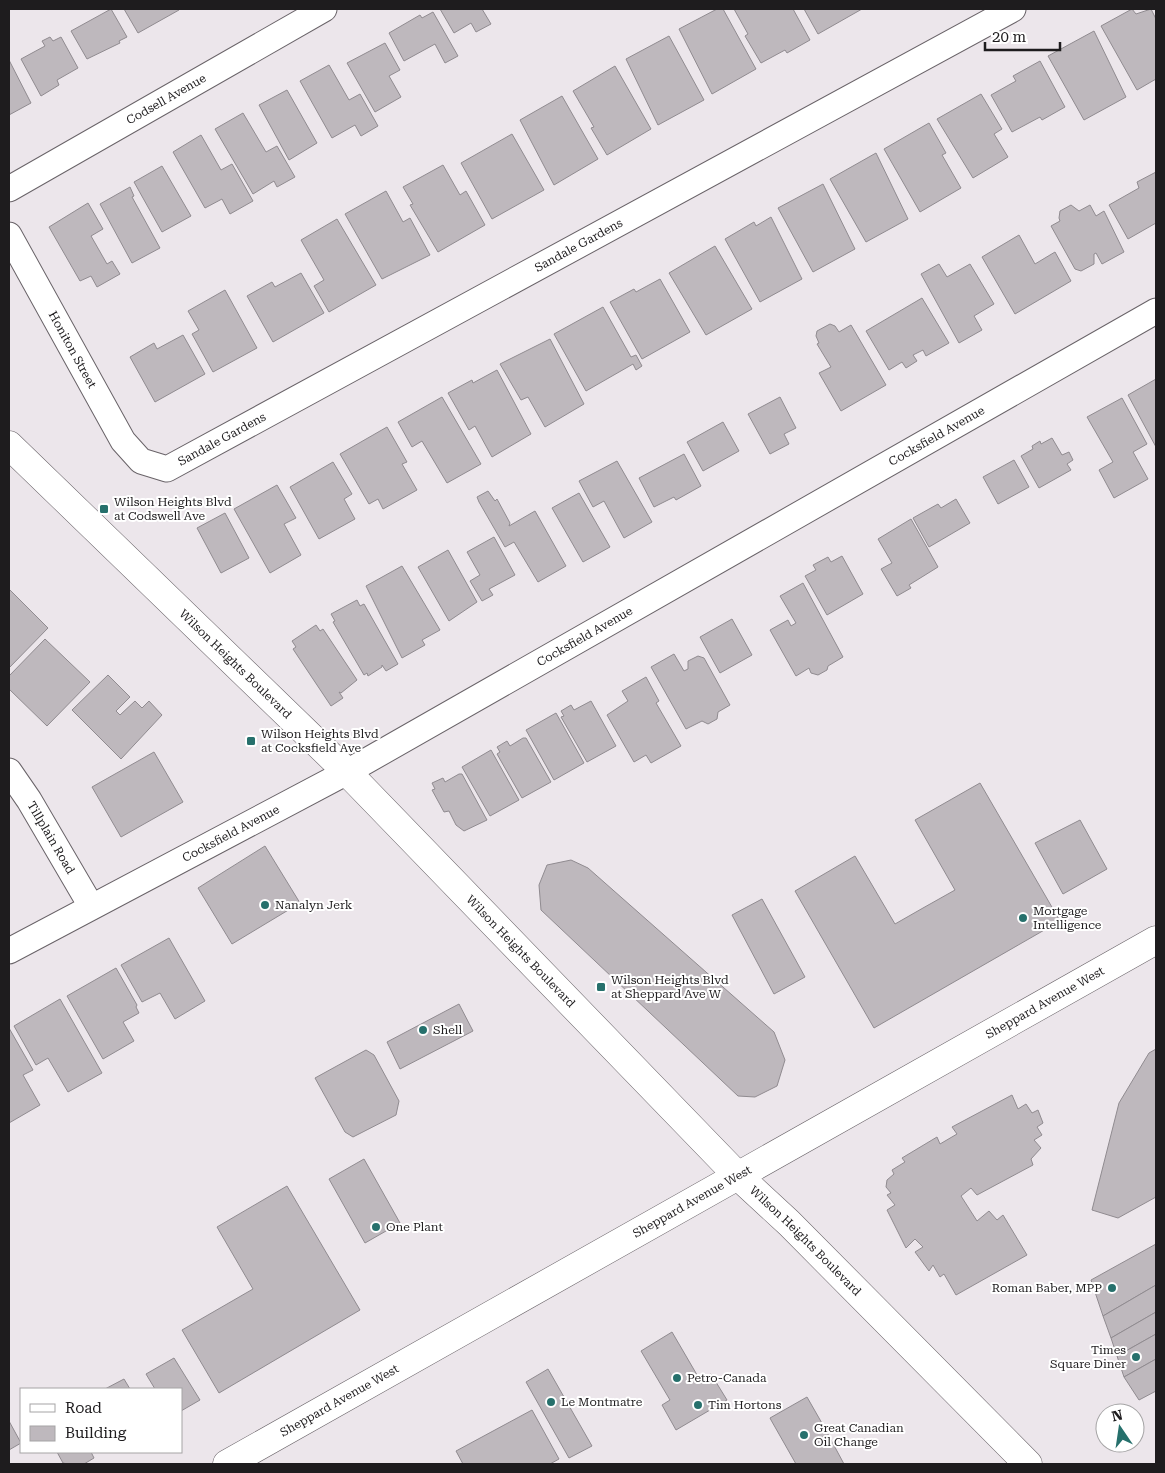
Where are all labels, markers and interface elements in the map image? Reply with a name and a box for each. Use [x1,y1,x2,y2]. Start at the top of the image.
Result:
scale bar [985,20,1060,52]
text: 20 m [992,28,1027,46]
street label: Codsell Avenue [124,71,209,127]
street label: Sandale Gardens [532,216,625,275]
street label: Honiton Street [46,309,100,391]
street label: Cocksfield Avenue [886,403,987,469]
street label: Sandale Gardens [175,409,269,469]
place label: Wilson Heights Blvd at Codswell Ave [114,495,232,523]
marker: Wilson Heights Blvd at Codswell Ave [98,503,110,515]
street label: Cocksfield Avenue [534,604,635,669]
street label: Wilson Heights Boulevard [176,607,295,722]
place label: Wilson Heights Blvd at Cocksfield Ave [261,727,379,755]
marker: Wilson Heights Blvd at Cocksfield Ave [245,735,257,747]
street label: Tillplain Road [24,799,78,877]
street label: Cocksfield Avenue [180,802,282,865]
street label: Wilson Heights Boulevard [463,892,578,1011]
place label: Nanalyn Jerk [275,898,353,912]
marker: Nanalyn Jerk [259,899,271,911]
place label: Mortgage Intelligence [1033,904,1102,932]
marker: Mortgage Intelligence [1017,912,1029,924]
street label: Sheppard Avenue West [983,963,1107,1042]
place label: Wilson Heights Blvd at Sheppard Ave W [611,973,729,1001]
marker: Wilson Heights Blvd at Sheppard Ave W [595,981,607,993]
place label: Shell [433,1023,462,1037]
marker: Shell [417,1024,429,1036]
street label: Sheppard Avenue West [630,1162,754,1241]
street label: Wilson Heights Boulevard [747,1183,864,1299]
place label: One Plant [386,1220,443,1234]
marker: One Plant [370,1221,382,1233]
place label: Roman Baber, MPP [992,1281,1102,1295]
marker: Roman Baber, MPP [1106,1282,1118,1294]
place label: Times Square Diner [1050,1343,1126,1371]
marker: Times Square Diner [1130,1351,1142,1363]
street label: Sheppard Avenue West [278,1361,402,1440]
place label: Petro-Canada [687,1371,767,1385]
marker: Petro-Canada [671,1372,683,1384]
legend [20,1388,182,1453]
place label: Le Montmatre [561,1395,643,1409]
marker: Le Montmatre [545,1396,557,1408]
place label: Tim Hortons [708,1398,782,1412]
text: Road [65,1399,102,1417]
marker: Tim Hortons [692,1399,704,1411]
north arrow [1095,1403,1145,1453]
text: N [1110,1406,1124,1424]
place label: Great Canadian Oil Change [814,1421,904,1449]
text: Building [65,1424,127,1442]
marker: Great Canadian Oil Change [798,1429,810,1441]

